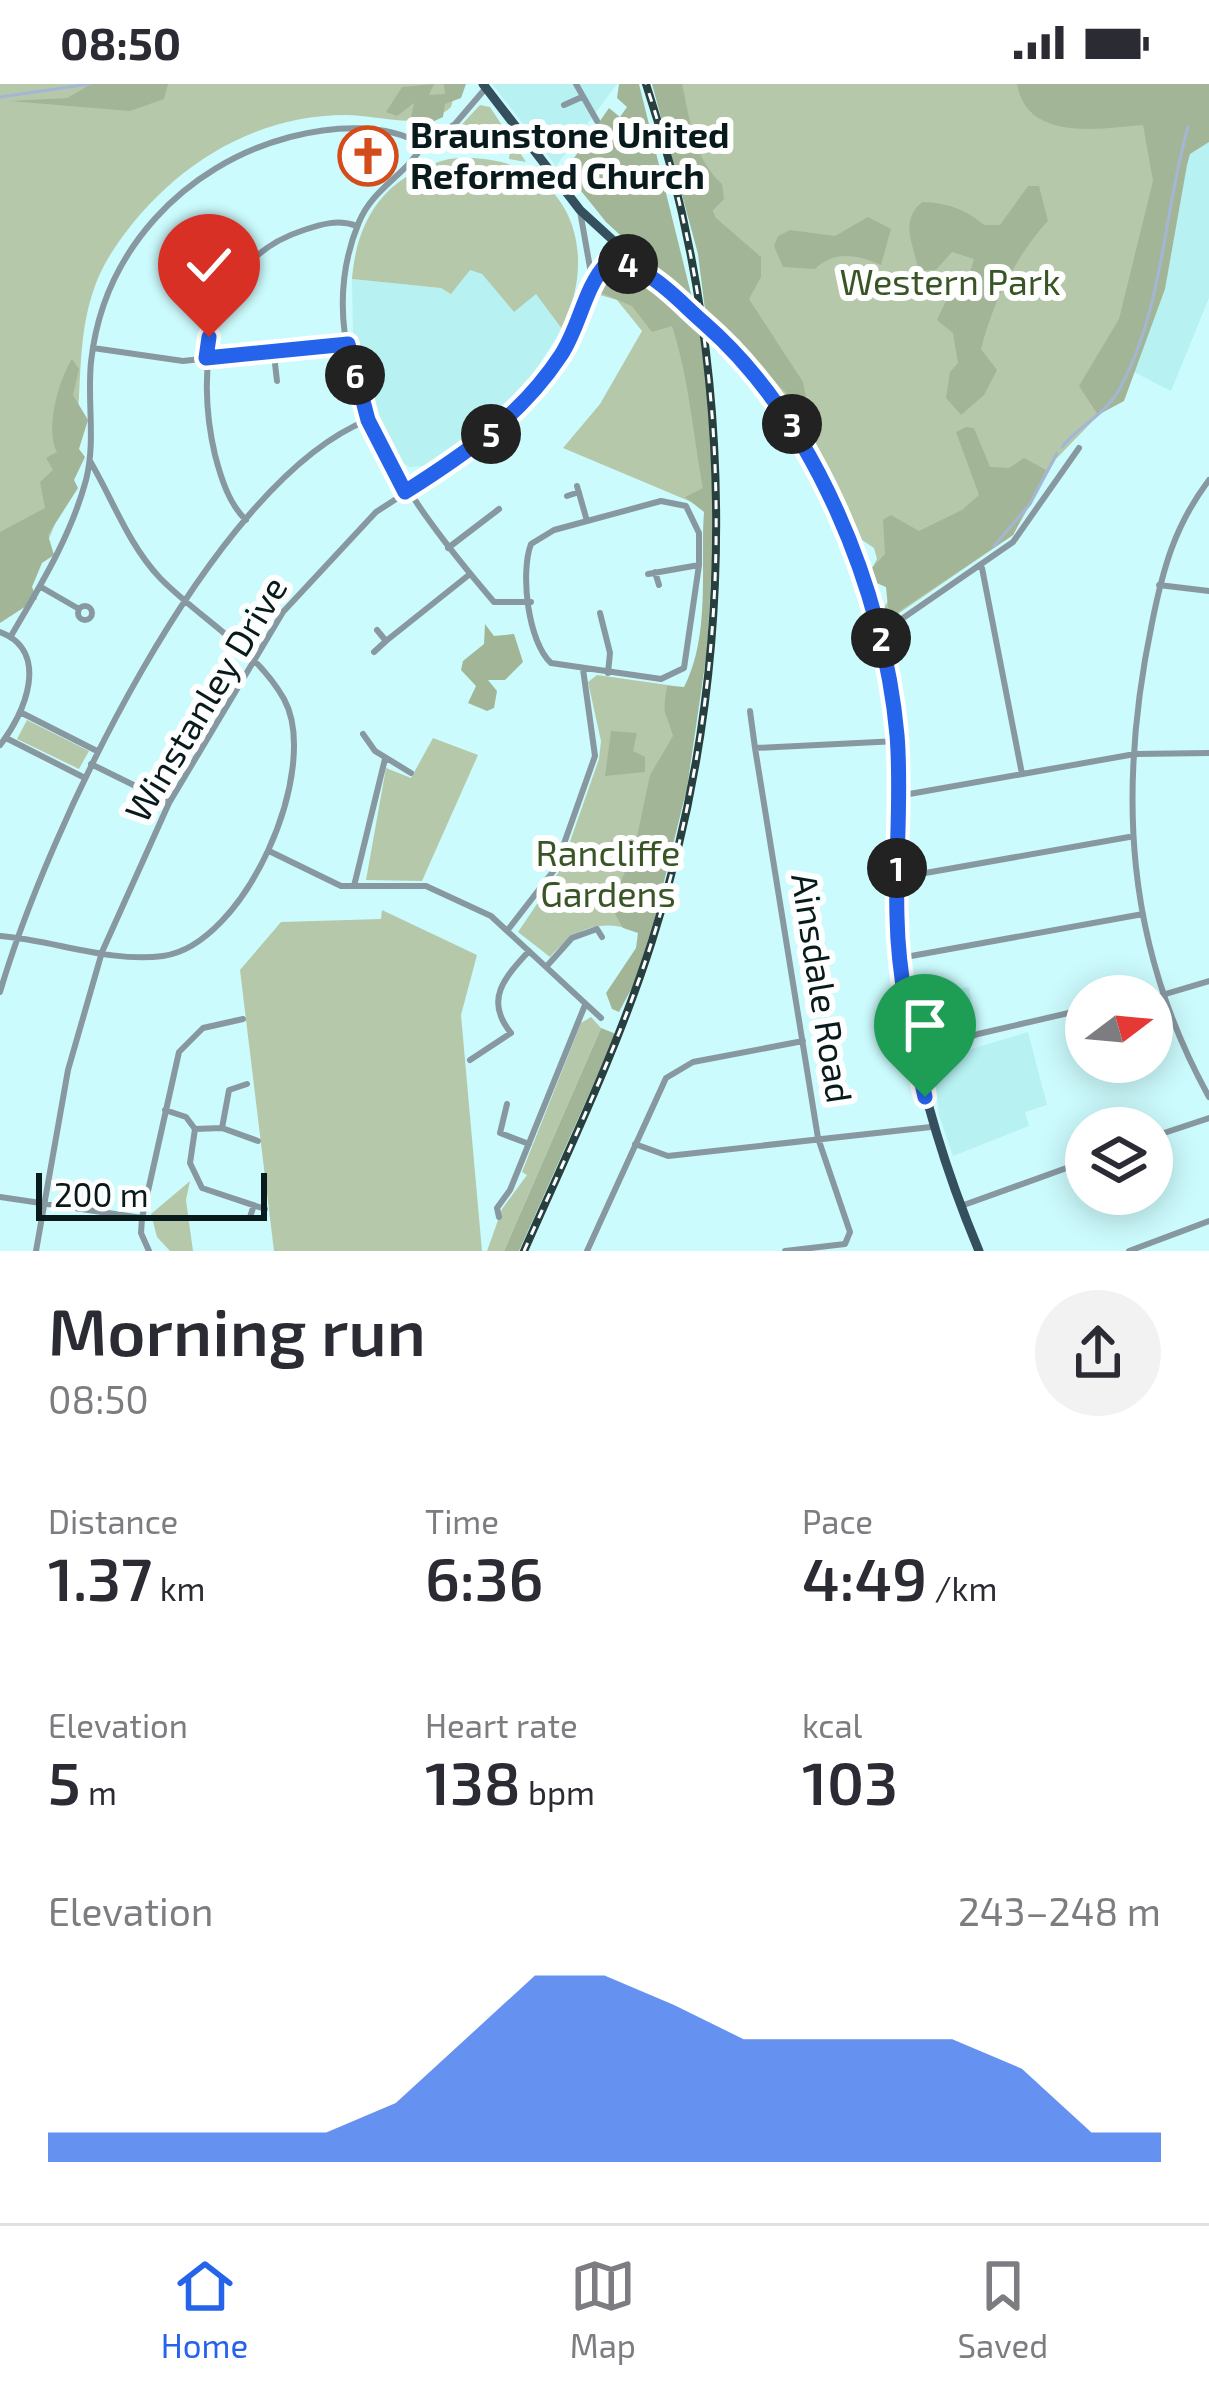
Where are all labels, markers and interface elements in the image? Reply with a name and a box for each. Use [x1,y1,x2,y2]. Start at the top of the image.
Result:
text: 08:50 [60,15,181,69]
place label: Braunstone United Reformed Church [410,112,729,196]
church icon: Braunstone United Reformed Church [337,125,399,187]
pin [158,214,260,337]
icon: check [176,232,242,298]
pin: 4 [598,234,658,294]
text: 4 [617,244,639,284]
park label: Western Park [839,259,1061,302]
pin: 6 [325,345,385,405]
text: 6 [345,355,365,395]
pin: 3 [762,394,822,454]
pin: 5 [461,404,521,464]
text: 3 [783,404,801,444]
text: 5 [482,414,500,454]
street label: Winstanley Drive [115,568,295,829]
pin: 2 [851,608,911,668]
text: 2 [871,618,891,658]
park label: Rancliffe Gardens [536,830,680,914]
pin: 1 [867,838,927,898]
text: 1 [890,848,904,888]
street label: Ainsdale Road [784,870,863,1106]
pin [874,974,976,1097]
north arrow [1065,975,1173,1083]
map controls [1065,975,1173,1215]
icon: arrive [892,992,958,1058]
button: layers [1065,1107,1173,1215]
scale bar [36,1167,267,1220]
text: 200 m [54,1174,149,1214]
text: Morning run [48,1290,426,1369]
button: share [1035,1290,1161,1416]
text: 08:50 [48,1375,149,1422]
text: Distance [48,1501,178,1541]
text: Time [425,1501,499,1541]
text: Pace [802,1501,873,1541]
text: 1.37 [48,1541,152,1613]
text: 6:36 [425,1541,543,1613]
text: 4:49 [802,1541,927,1613]
text: km [152,1568,205,1608]
text: /km [927,1568,997,1608]
text: Elevation [48,1705,188,1745]
text: Heart rate [425,1705,578,1745]
text: kcal [802,1705,862,1745]
text: 5 [48,1745,81,1817]
text: 138 [425,1745,521,1817]
text: 103 [802,1745,898,1817]
text: m [81,1772,117,1812]
text: bpm [521,1772,595,1812]
text: Elevation [48,1887,213,1934]
text: 243–248 m [958,1887,1161,1934]
tab: Home [161,2253,248,2365]
tab: Map [570,2253,636,2365]
tab: Saved [958,2253,1048,2365]

